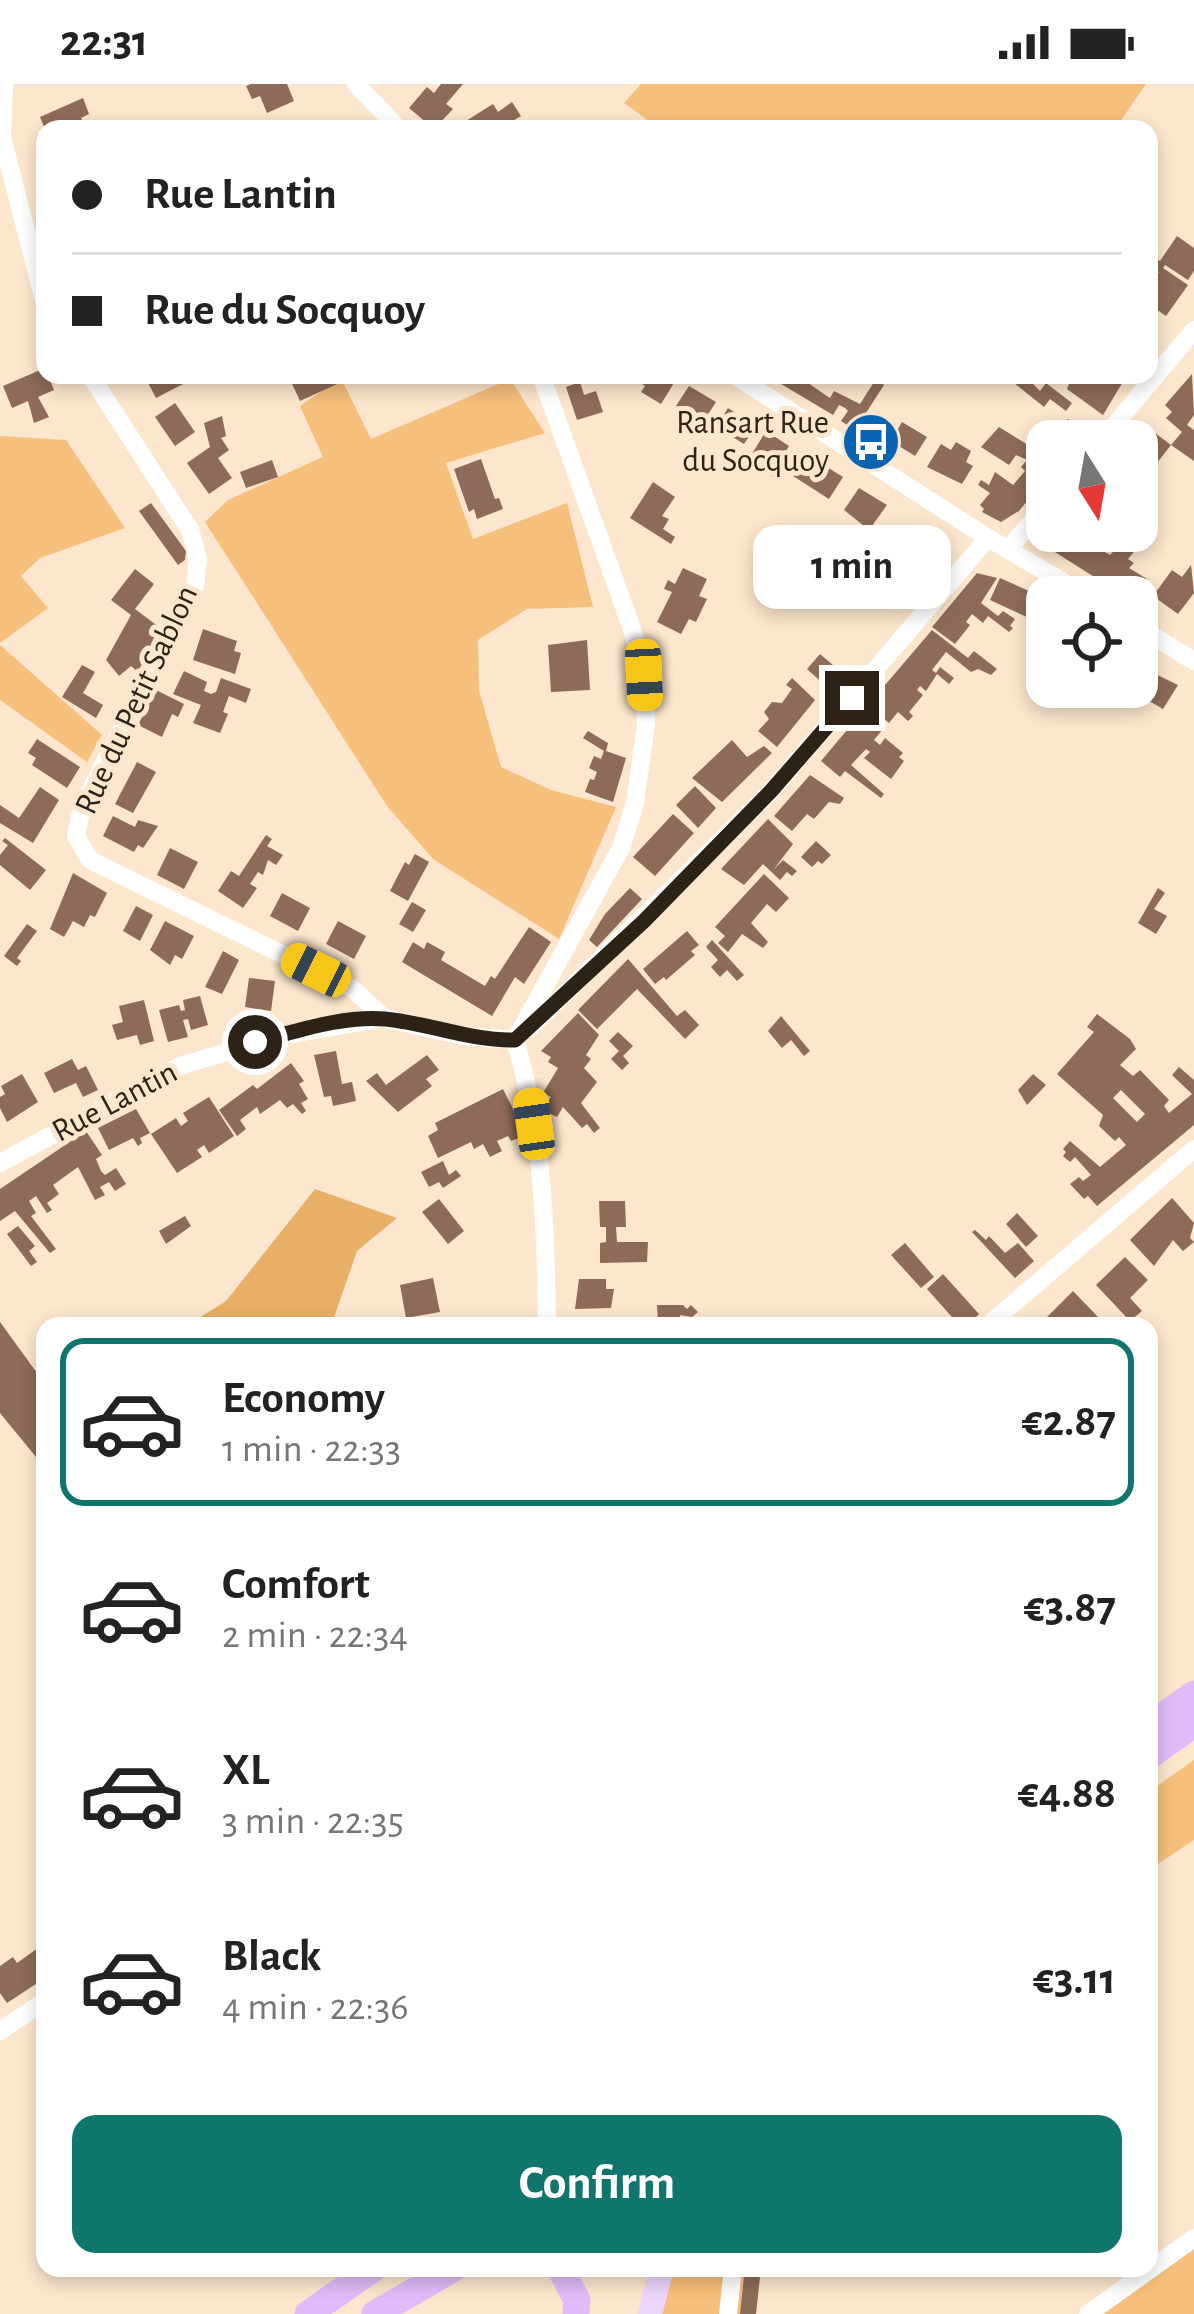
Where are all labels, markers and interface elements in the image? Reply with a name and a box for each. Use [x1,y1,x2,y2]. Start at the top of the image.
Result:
text: 22:31 [60,19,148,64]
text: Rue Lantin [144,172,337,217]
text: Rue du Socquoy [144,288,425,333]
place label: Ransart Rue du Socquoy [676,407,829,478]
bus stop icon: Ransart Rue du Socquoy [840,411,902,473]
north arrow [1026,420,1158,552]
map controls [1026,420,1158,708]
callout: 1 min [753,524,951,608]
text: 1 min [811,547,893,586]
button: locate [1026,576,1158,708]
street label: Rue du Petit Sablon [70,581,204,819]
car [624,638,664,712]
route end [825,671,879,725]
car [276,938,356,1002]
route start [228,1015,282,1069]
street label: Rue Lantin [47,1055,183,1149]
car [511,1086,557,1162]
icon: car [78,1368,186,1476]
text: Economy [222,1376,385,1421]
text: €2.87 [1022,1399,1116,1444]
text: 1 min · 22:33 [222,1430,401,1469]
icon: car [78,1554,186,1662]
text: Comfort [222,1562,370,1607]
text: €3.87 [1024,1585,1116,1630]
text: 2 min · 22:34 [222,1616,408,1655]
icon: car [78,1740,186,1848]
text: XL [222,1748,270,1793]
text: €4.88 [1018,1771,1116,1816]
text: 3 min · 22:35 [222,1802,404,1841]
icon: car [78,1926,186,2034]
text: Black [222,1934,321,1979]
text: €3.11 [1033,1957,1116,2002]
text: 4 min · 22:36 [222,1988,409,2027]
button: Confirm [72,2115,1122,2253]

